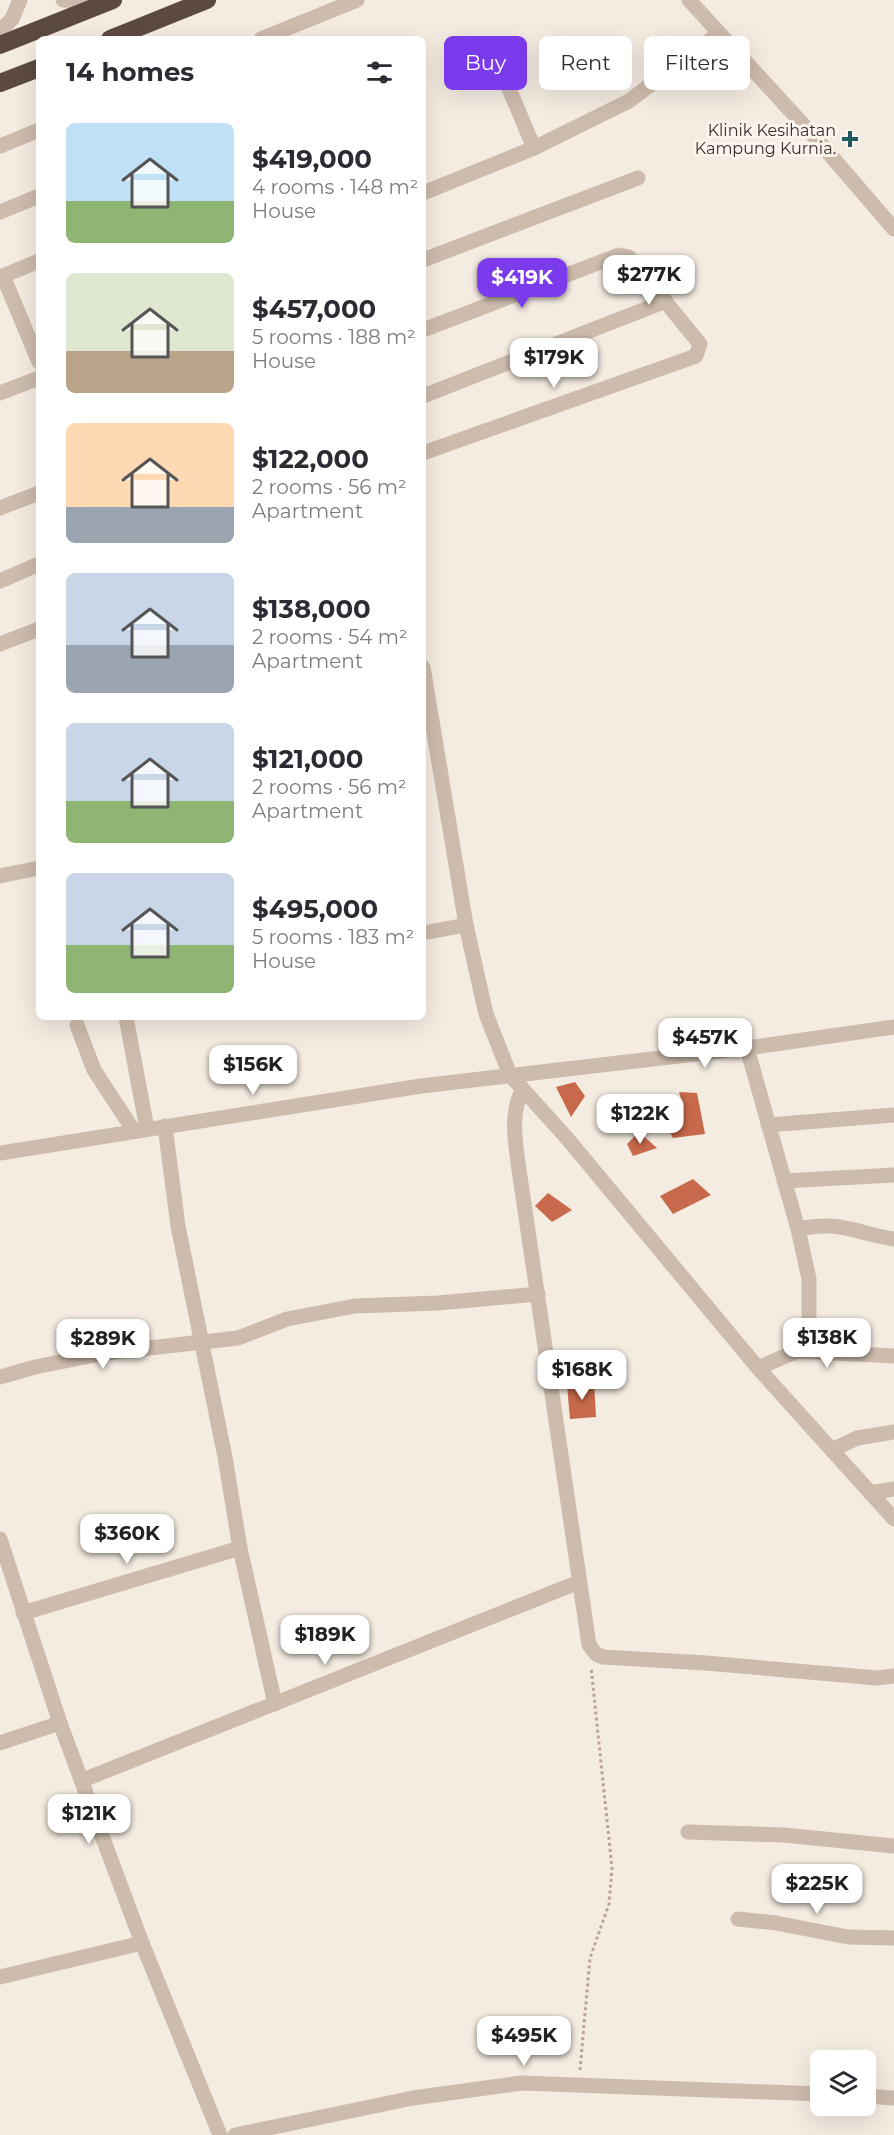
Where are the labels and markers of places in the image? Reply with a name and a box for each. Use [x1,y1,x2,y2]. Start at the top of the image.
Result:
place label: Klinik Kesihatan Kampung Kurnia. [695,121,836,158]
marker: Klinik Kesihatan Kampung Kurnia. [841,130,859,148]
pin: $277K [607,255,691,306]
pin: $419K [480,258,564,309]
pin: $179K [512,338,596,389]
pin: $457K [663,1018,747,1069]
pin: $156K [211,1045,295,1096]
pin: $122K [598,1094,682,1145]
pin: $138K [785,1318,869,1369]
pin: $289K [61,1319,145,1370]
pin: $168K [540,1350,624,1401]
pin: $360K [85,1514,169,1565]
pin: $189K [283,1615,367,1666]
pin: $121K [47,1794,131,1845]
pin: $225K [775,1864,859,1915]
pin: $495K [482,2016,566,2067]

